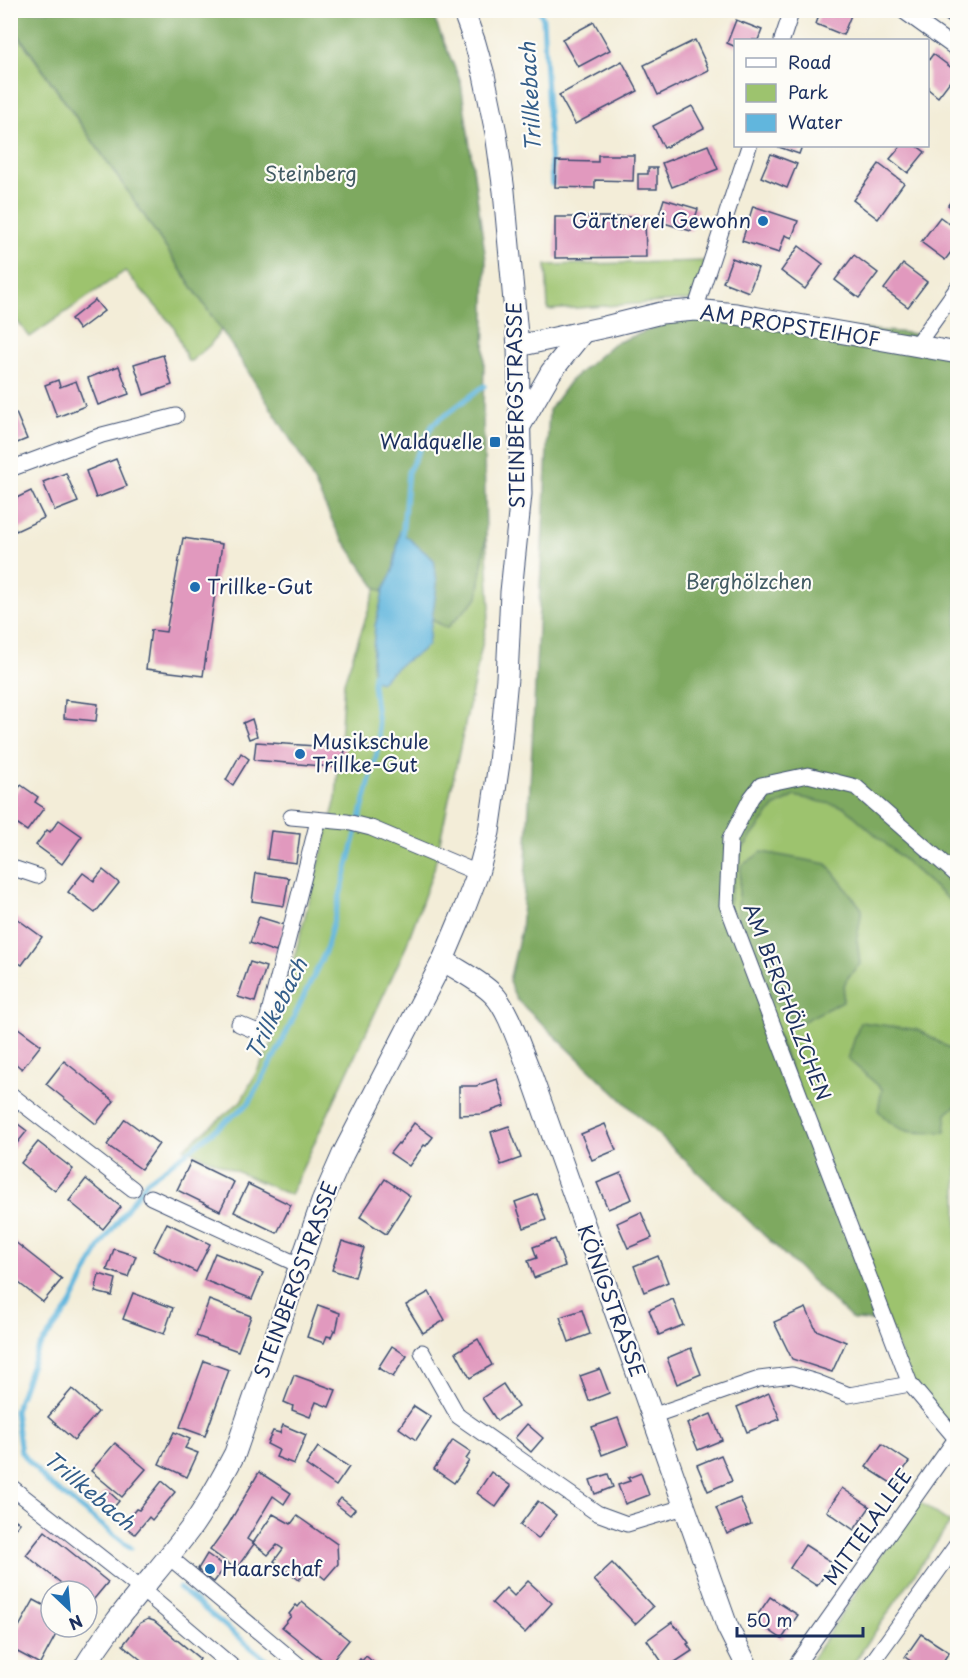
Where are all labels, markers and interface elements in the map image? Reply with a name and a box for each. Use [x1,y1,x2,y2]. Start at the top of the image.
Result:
legend [734,39,929,147]
water label: Trillkebach [510,41,548,153]
text: Road [788,48,832,75]
text: Park [788,78,828,105]
text: Water [788,108,843,135]
park label: Steinberg [265,158,357,188]
place label: Gärtnerei Gewohn [572,205,751,235]
marker: Gärtnerei Gewohn [756,214,770,228]
street label: AM PROPSTEIHOF [698,296,882,354]
street label: STEINBERGSTRASSE [498,301,532,509]
place label: Waldquelle [380,426,483,456]
marker: Waldquelle [488,435,502,449]
park label: Berghölzchen [686,566,812,596]
place label: Trillke-Gut [207,571,313,601]
marker: Trillke-Gut [188,580,202,594]
place label: Musikschule Trillke-Gut [312,726,429,779]
marker: Musikschule Trillke-Gut [293,747,307,761]
street label: AM BERGHÖLZCHEN [736,899,839,1105]
water label: Trillkebach [236,951,315,1064]
street label: STEINBERGSTRASSE [246,1177,345,1382]
street label: KÖNIGSTRASSE [570,1220,653,1381]
water label: Trillkebach [38,1442,143,1537]
street label: MITTELALLEE [816,1462,919,1591]
place label: Haarschaf [222,1553,323,1583]
marker: Haarschaf [203,1562,217,1576]
north arrow [39,1579,99,1639]
scale bar [737,1600,863,1638]
text: 50 m [746,1606,793,1633]
text: N [65,1610,87,1637]

